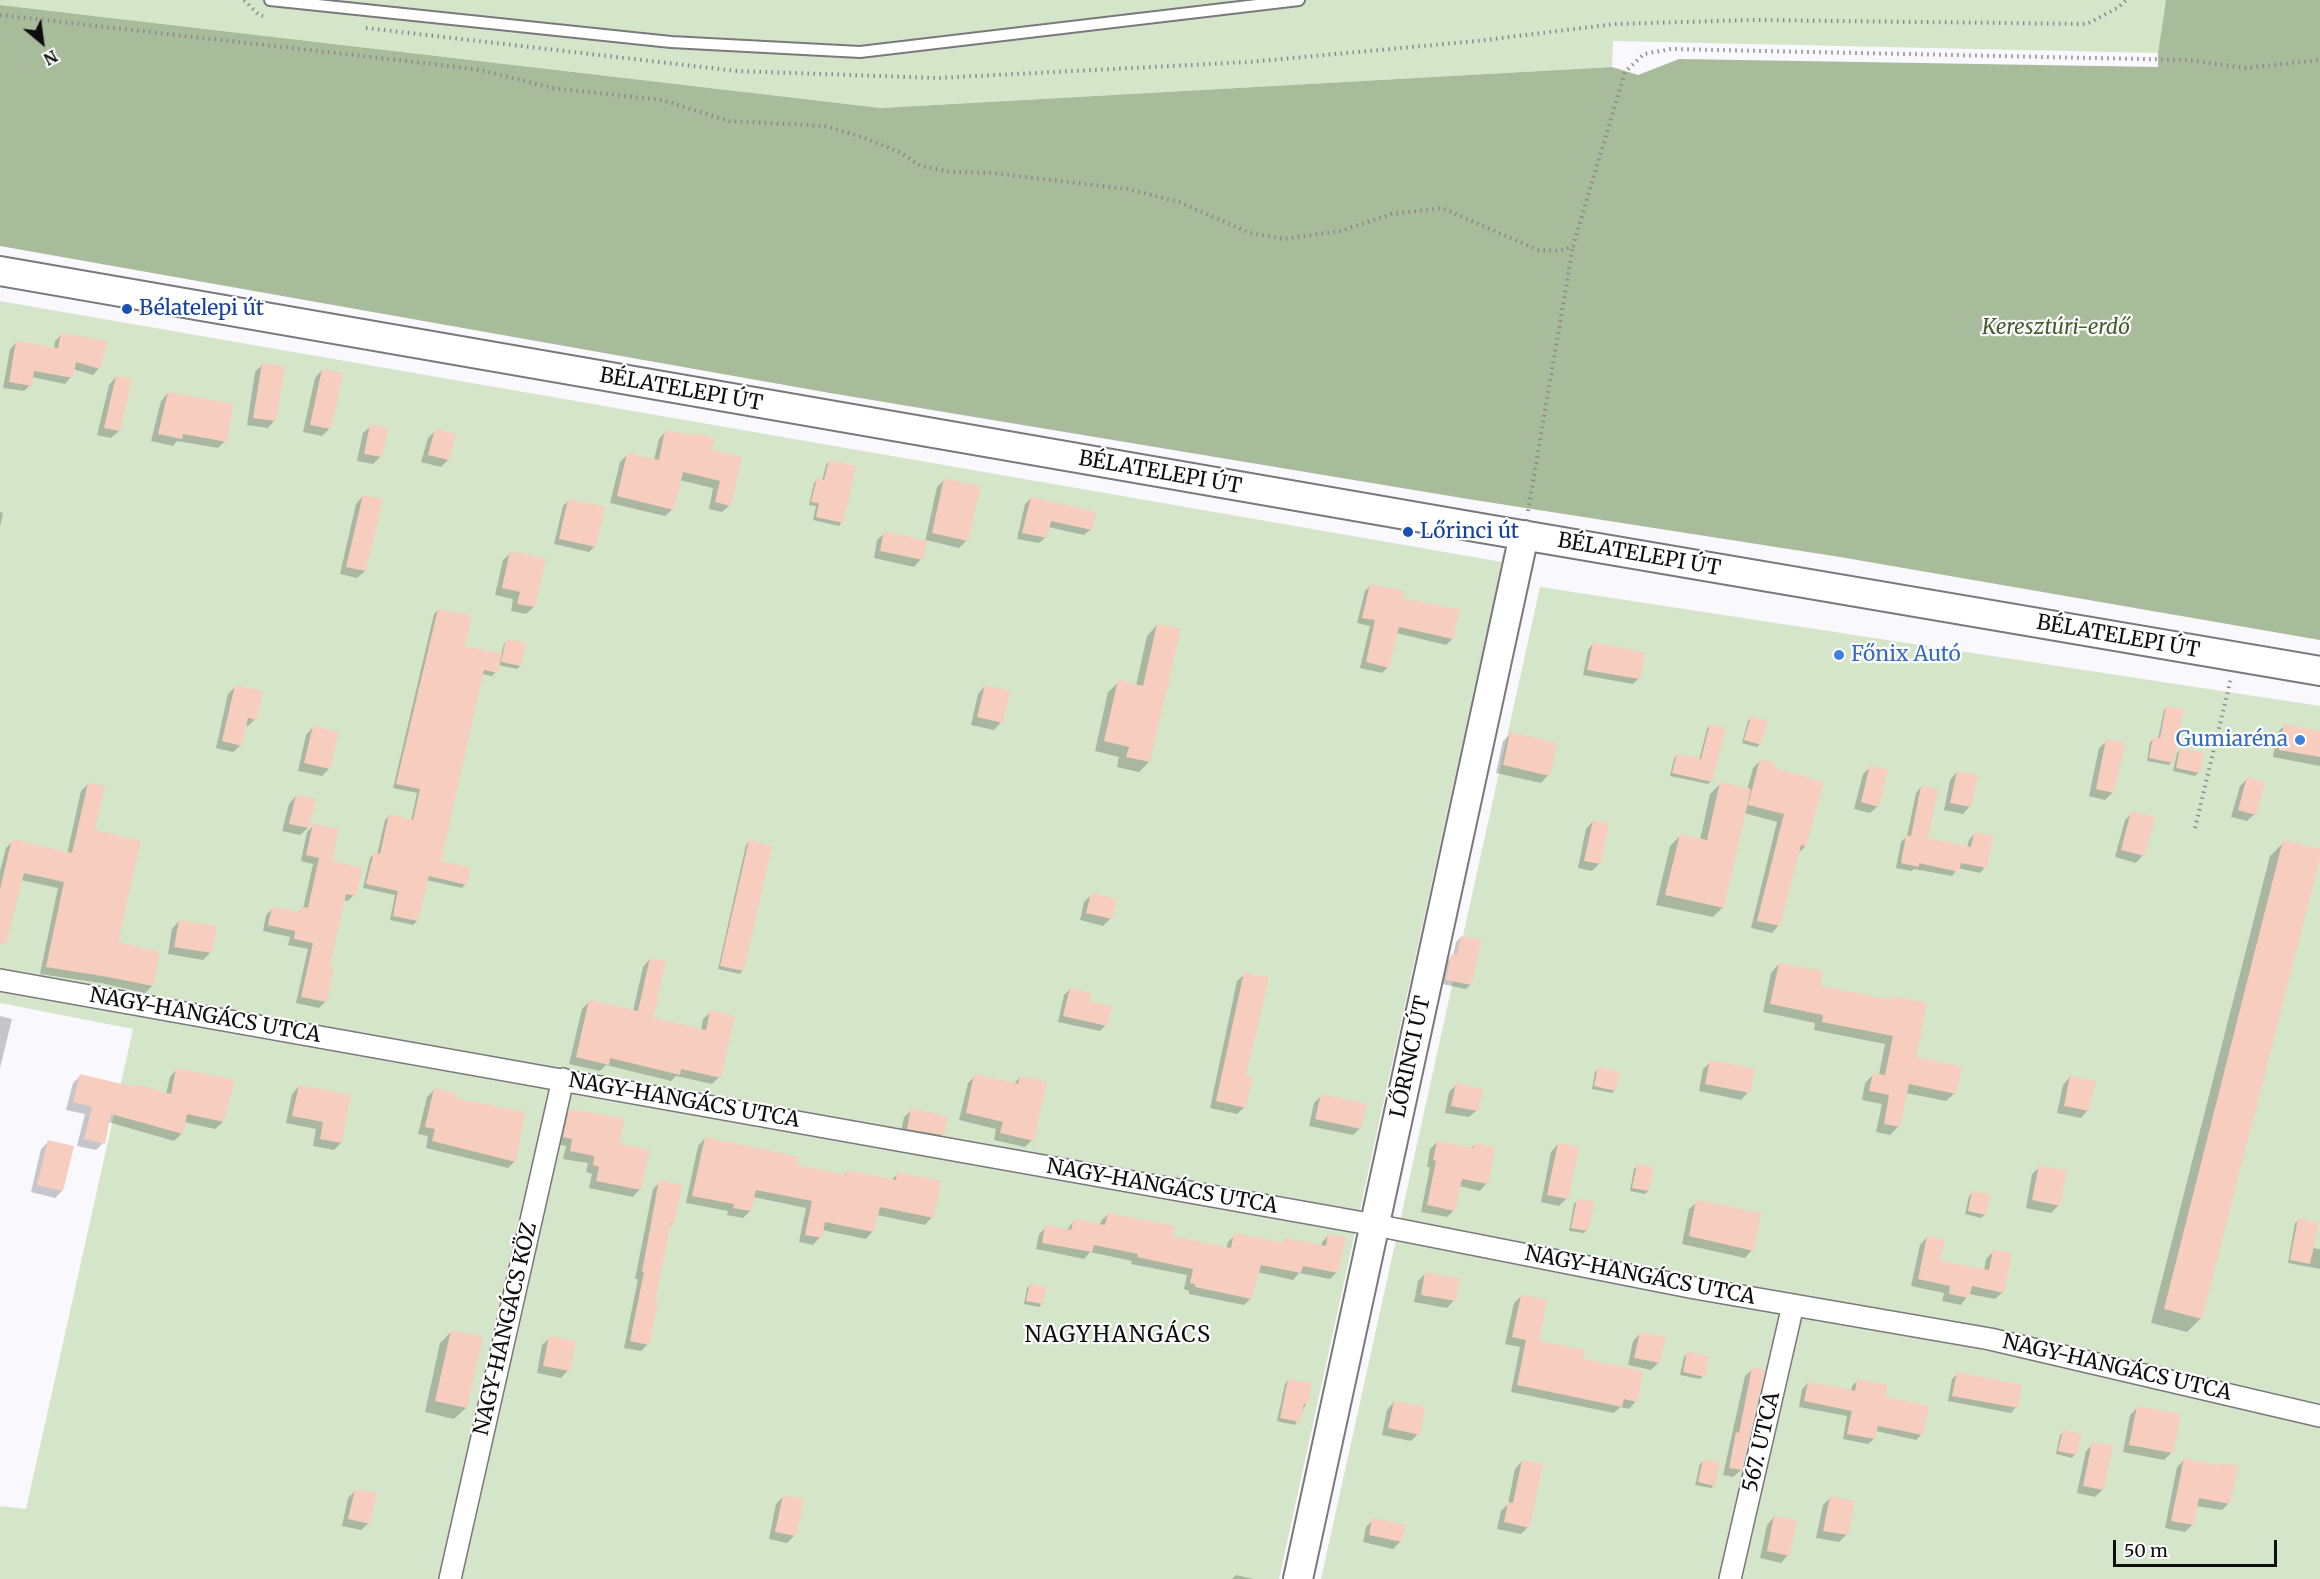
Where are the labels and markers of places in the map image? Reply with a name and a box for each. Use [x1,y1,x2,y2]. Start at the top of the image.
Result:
place label: Bélatelepi út [139,296,264,322]
marker: Bélatelepi út [120,302,134,316]
place label: Lőrinci út [1420,519,1519,545]
marker: Lőrinci út [1401,525,1415,539]
place label: Főnix Autó [1851,642,1961,668]
marker: Főnix Autó [1832,648,1846,662]
place label: Gumiaréna [2176,727,2288,753]
marker: Gumiaréna [2293,733,2307,747]

